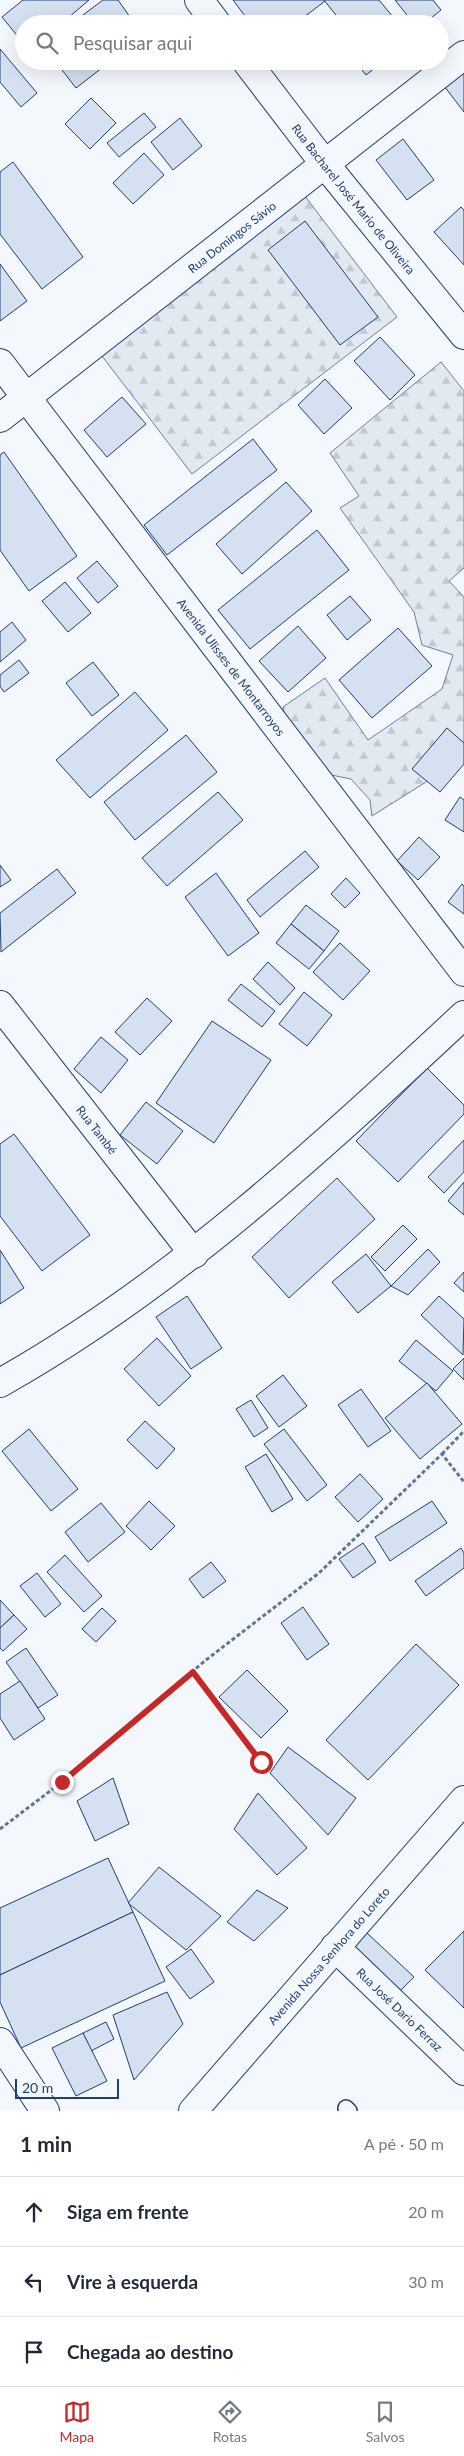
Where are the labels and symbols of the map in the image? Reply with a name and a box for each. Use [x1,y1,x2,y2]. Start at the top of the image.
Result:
street label: Rua Bacharel José Mario de Oliveira [289,121,419,277]
street label: Rua Domingos Sávio [184,198,279,276]
street label: Avenida Ulisses de Montarroyos [174,595,289,739]
street label: Rua També [74,1102,121,1157]
route start [250,1751,273,1774]
route end [51,1771,74,1794]
street label: Avenida Nossa Senhora do Loreto [264,1884,392,2028]
street label: Rua José Dario Ferraz [354,1965,446,2055]
scale bar [15,2076,119,2099]

